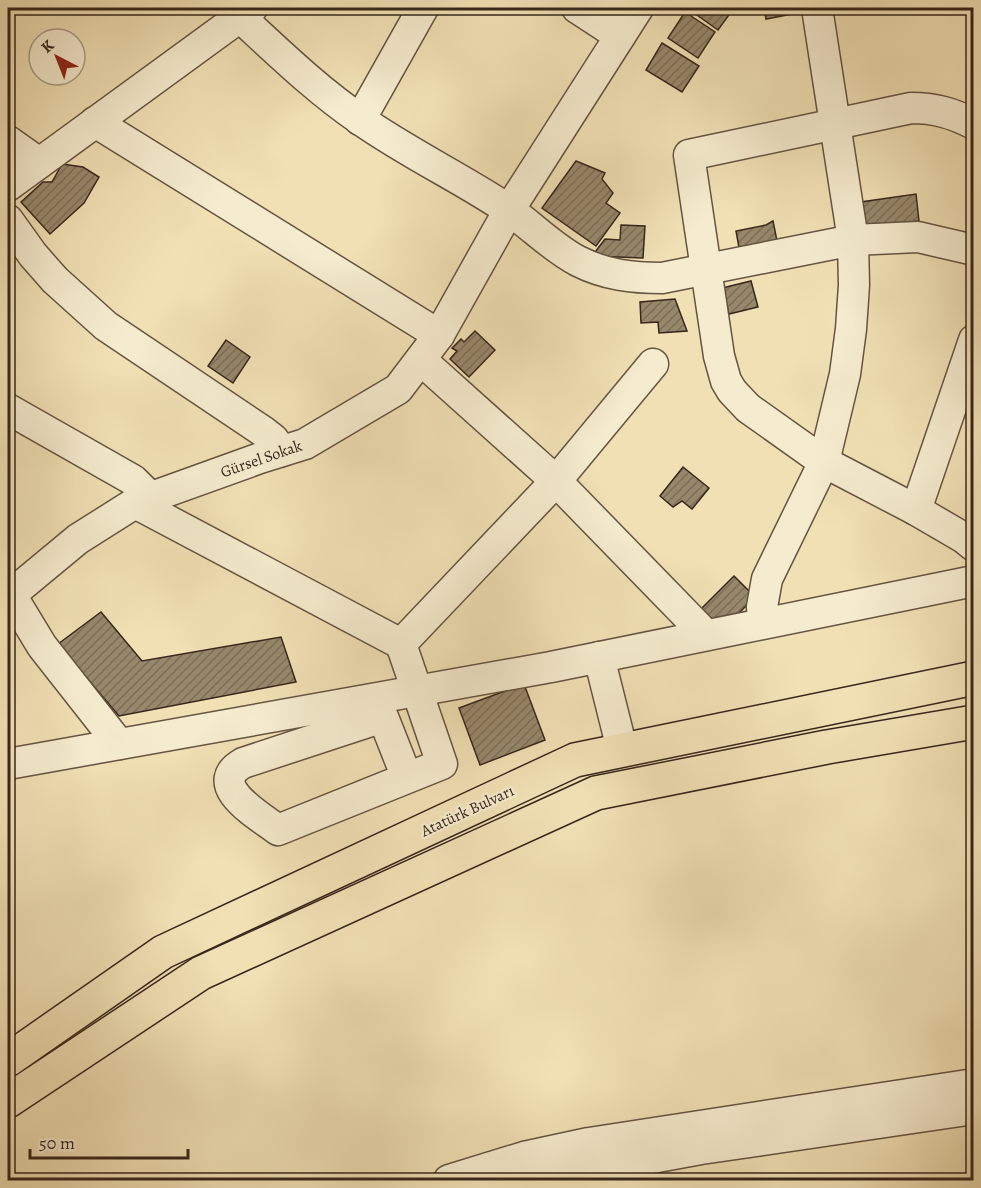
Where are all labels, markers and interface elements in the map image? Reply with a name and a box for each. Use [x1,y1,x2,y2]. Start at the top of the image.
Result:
north arrow [27,27,87,87]
text: K [36,35,59,58]
street label: Gürsel Sokak [218,435,305,483]
street label: Atatürk Bulvarı [416,780,518,843]
scale bar [30,1122,188,1160]
text: 50 m [39,1131,75,1155]

